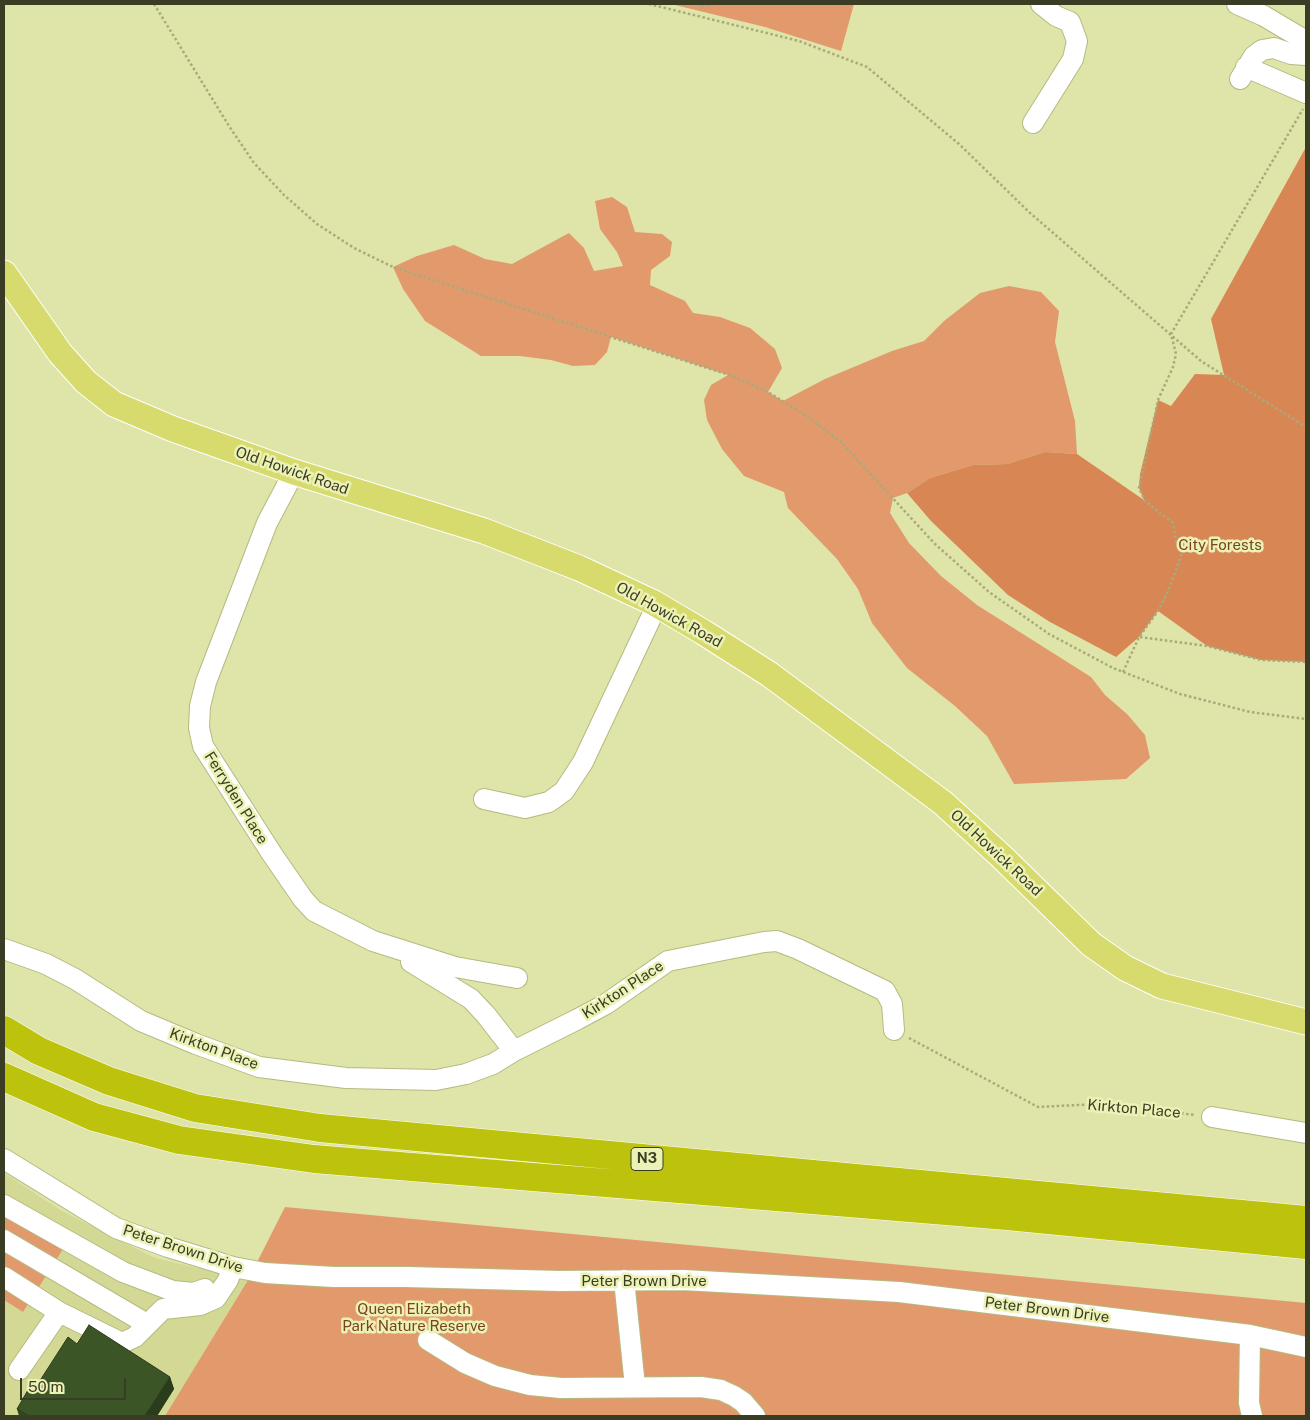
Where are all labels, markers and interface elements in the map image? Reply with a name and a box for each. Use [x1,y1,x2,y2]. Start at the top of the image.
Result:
street label: Old Howick Road [233,443,351,499]
park label: City Forests [1178,536,1262,554]
street label: Old Howick Road [613,578,725,652]
street label: Ferryden Place [200,748,272,848]
street label: Old Howick Road [947,806,1045,900]
street label: Kirkton Place [579,957,667,1023]
street label: Kirkton Place [167,1025,261,1073]
street label: Kirkton Place [1087,1096,1181,1122]
road number: N3 [631,1148,663,1170]
street label: Peter Brown Drive [121,1221,245,1277]
street label: Peter Brown Drive [581,1272,707,1290]
street label: Peter Brown Drive [984,1293,1110,1327]
park label: Queen Elizabeth Park Nature Reserve [342,1300,486,1335]
scale bar [22,1368,129,1400]
text: 50 m [28,1378,63,1395]

